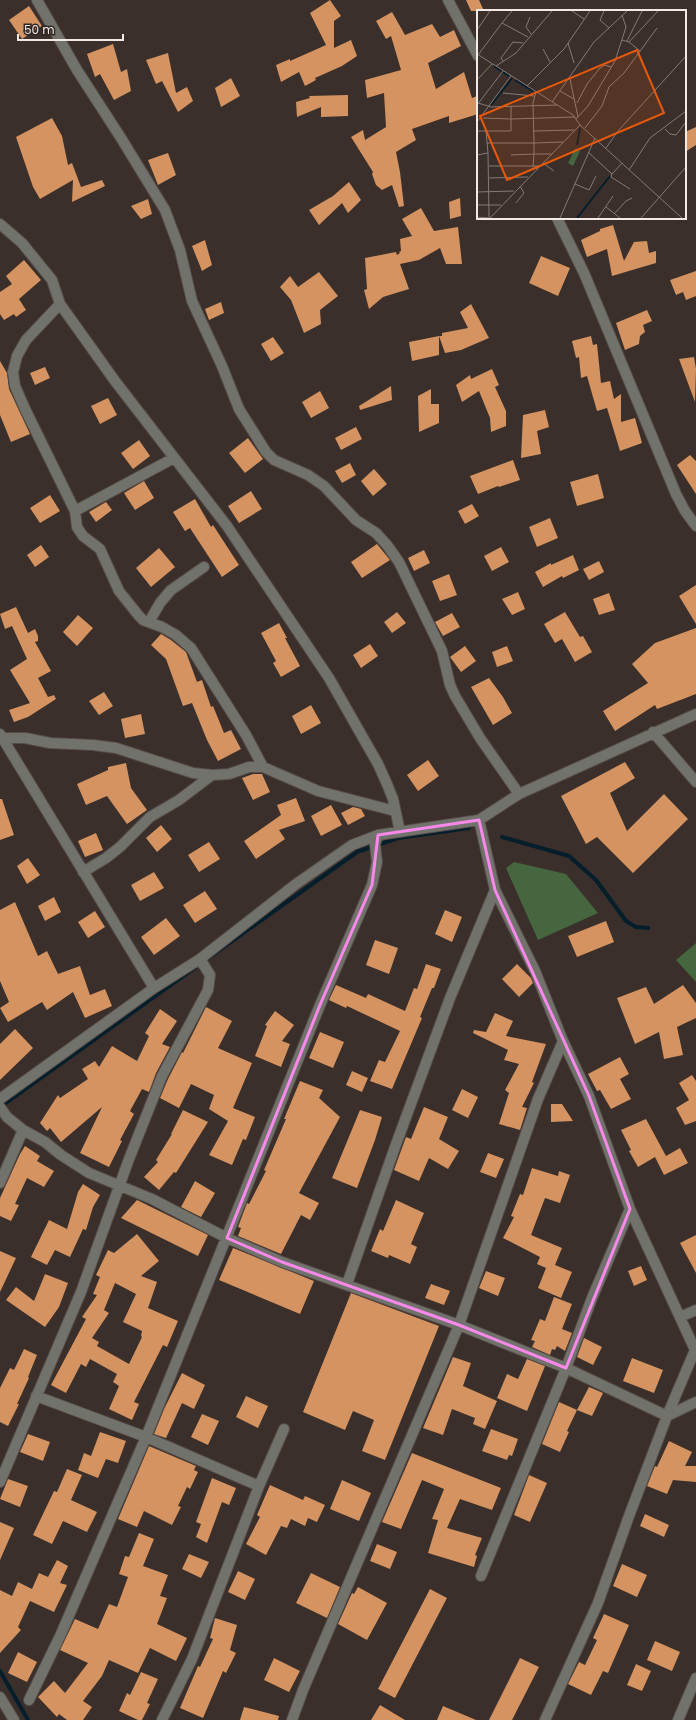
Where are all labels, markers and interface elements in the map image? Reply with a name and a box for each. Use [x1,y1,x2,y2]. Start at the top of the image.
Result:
inset map [477,10,686,219]
scale bar [18,16,123,42]
text: 50 m [24,21,55,38]

